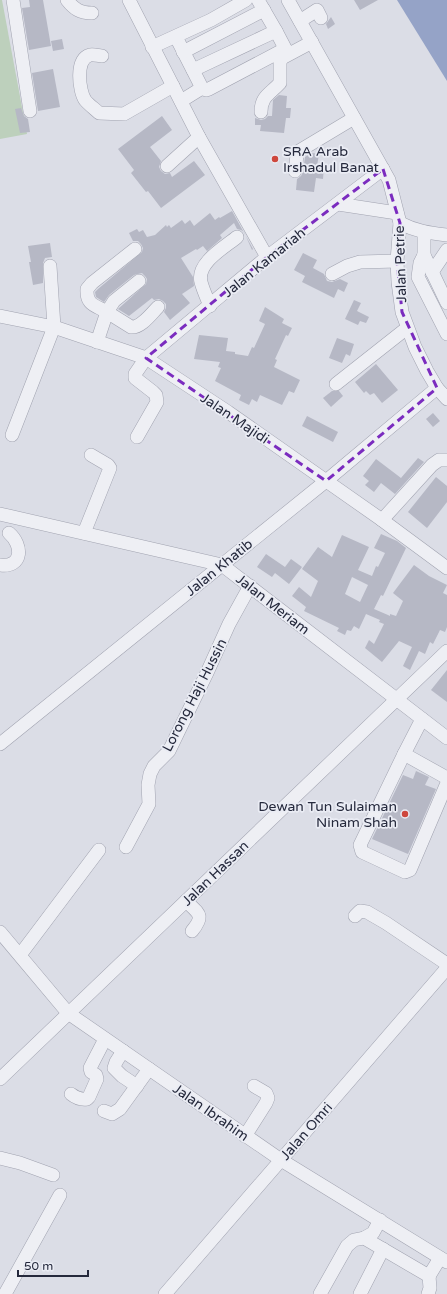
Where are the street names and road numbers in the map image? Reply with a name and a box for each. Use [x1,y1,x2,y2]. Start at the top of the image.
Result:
street label: Jalan Kamariah [220,224,309,301]
street label: Jalan Petrie [391,225,410,303]
street label: Jalan Majidi [197,389,272,447]
street label: Jalan Khatib [182,535,256,600]
street label: Jalan Meriam [232,570,313,638]
street label: Lorong Haji Hussin [159,636,230,755]
street label: Jalan Hassan [178,837,252,909]
street label: Jalan Ibrahim [170,1080,252,1145]
street label: Jalan Omri [277,1099,336,1164]

